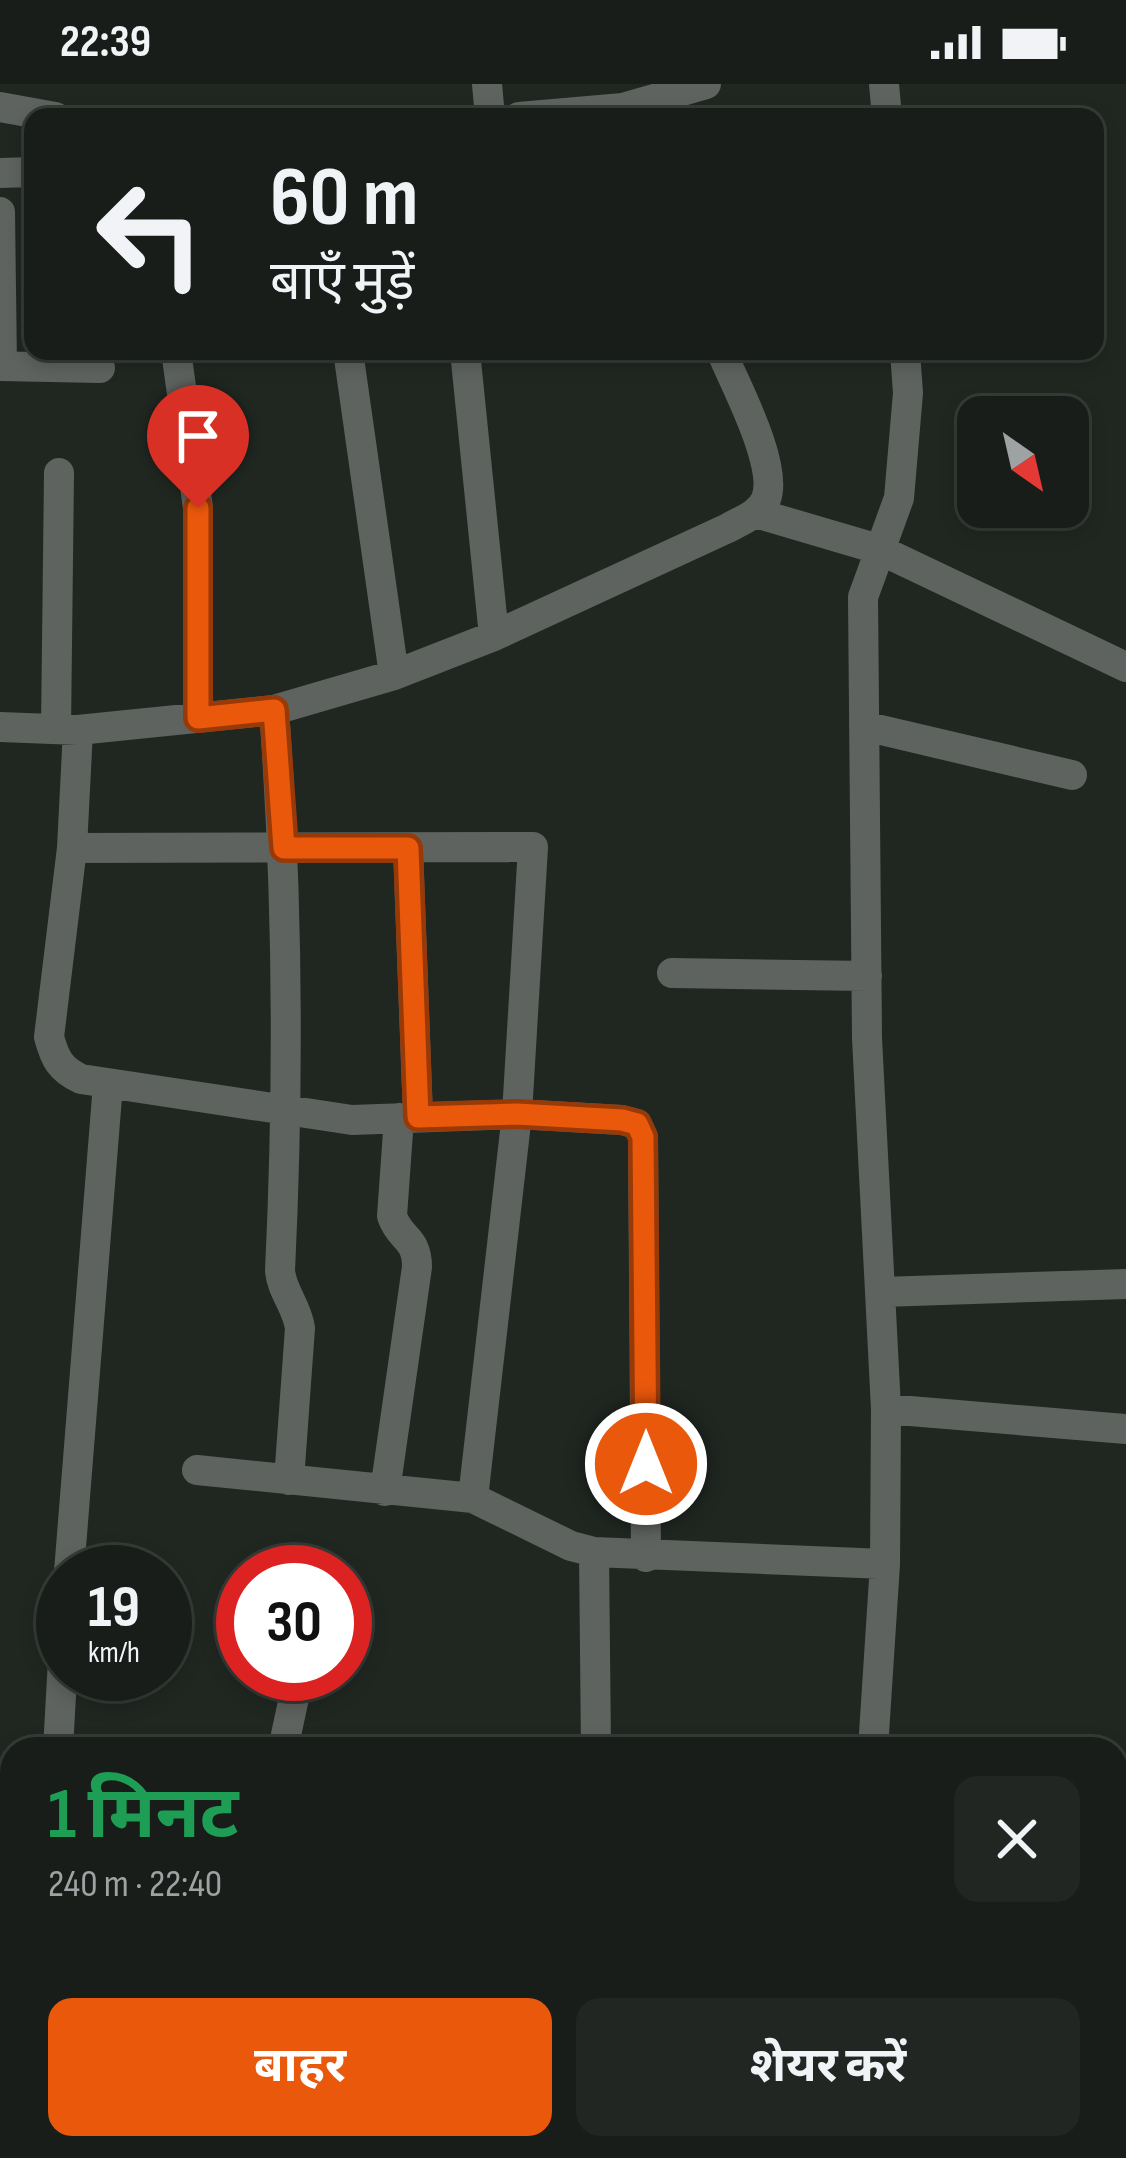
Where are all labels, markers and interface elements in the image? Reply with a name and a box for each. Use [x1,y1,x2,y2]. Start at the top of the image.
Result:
text: 22:39 [60,15,151,70]
text: 60 m [270,148,418,249]
icon: left [72,156,228,312]
text: बाएँ मुड़ें [270,250,414,315]
pin [147,385,249,508]
north arrow [957,396,1089,528]
map controls [957,396,1089,528]
icon: arrive [165,403,231,469]
position arrow [583,1401,709,1527]
speed limit sign: 30 [216,1545,372,1701]
text: 19 [88,1572,140,1644]
text: km/h [88,1635,140,1671]
text: 1 मिनट [48,1772,239,1859]
button: close [954,1776,1080,1902]
text: 240 m · 22:40 [48,1861,222,1908]
button: बाहर [48,1998,552,2136]
button: शेयर करें [576,1998,1080,2136]

